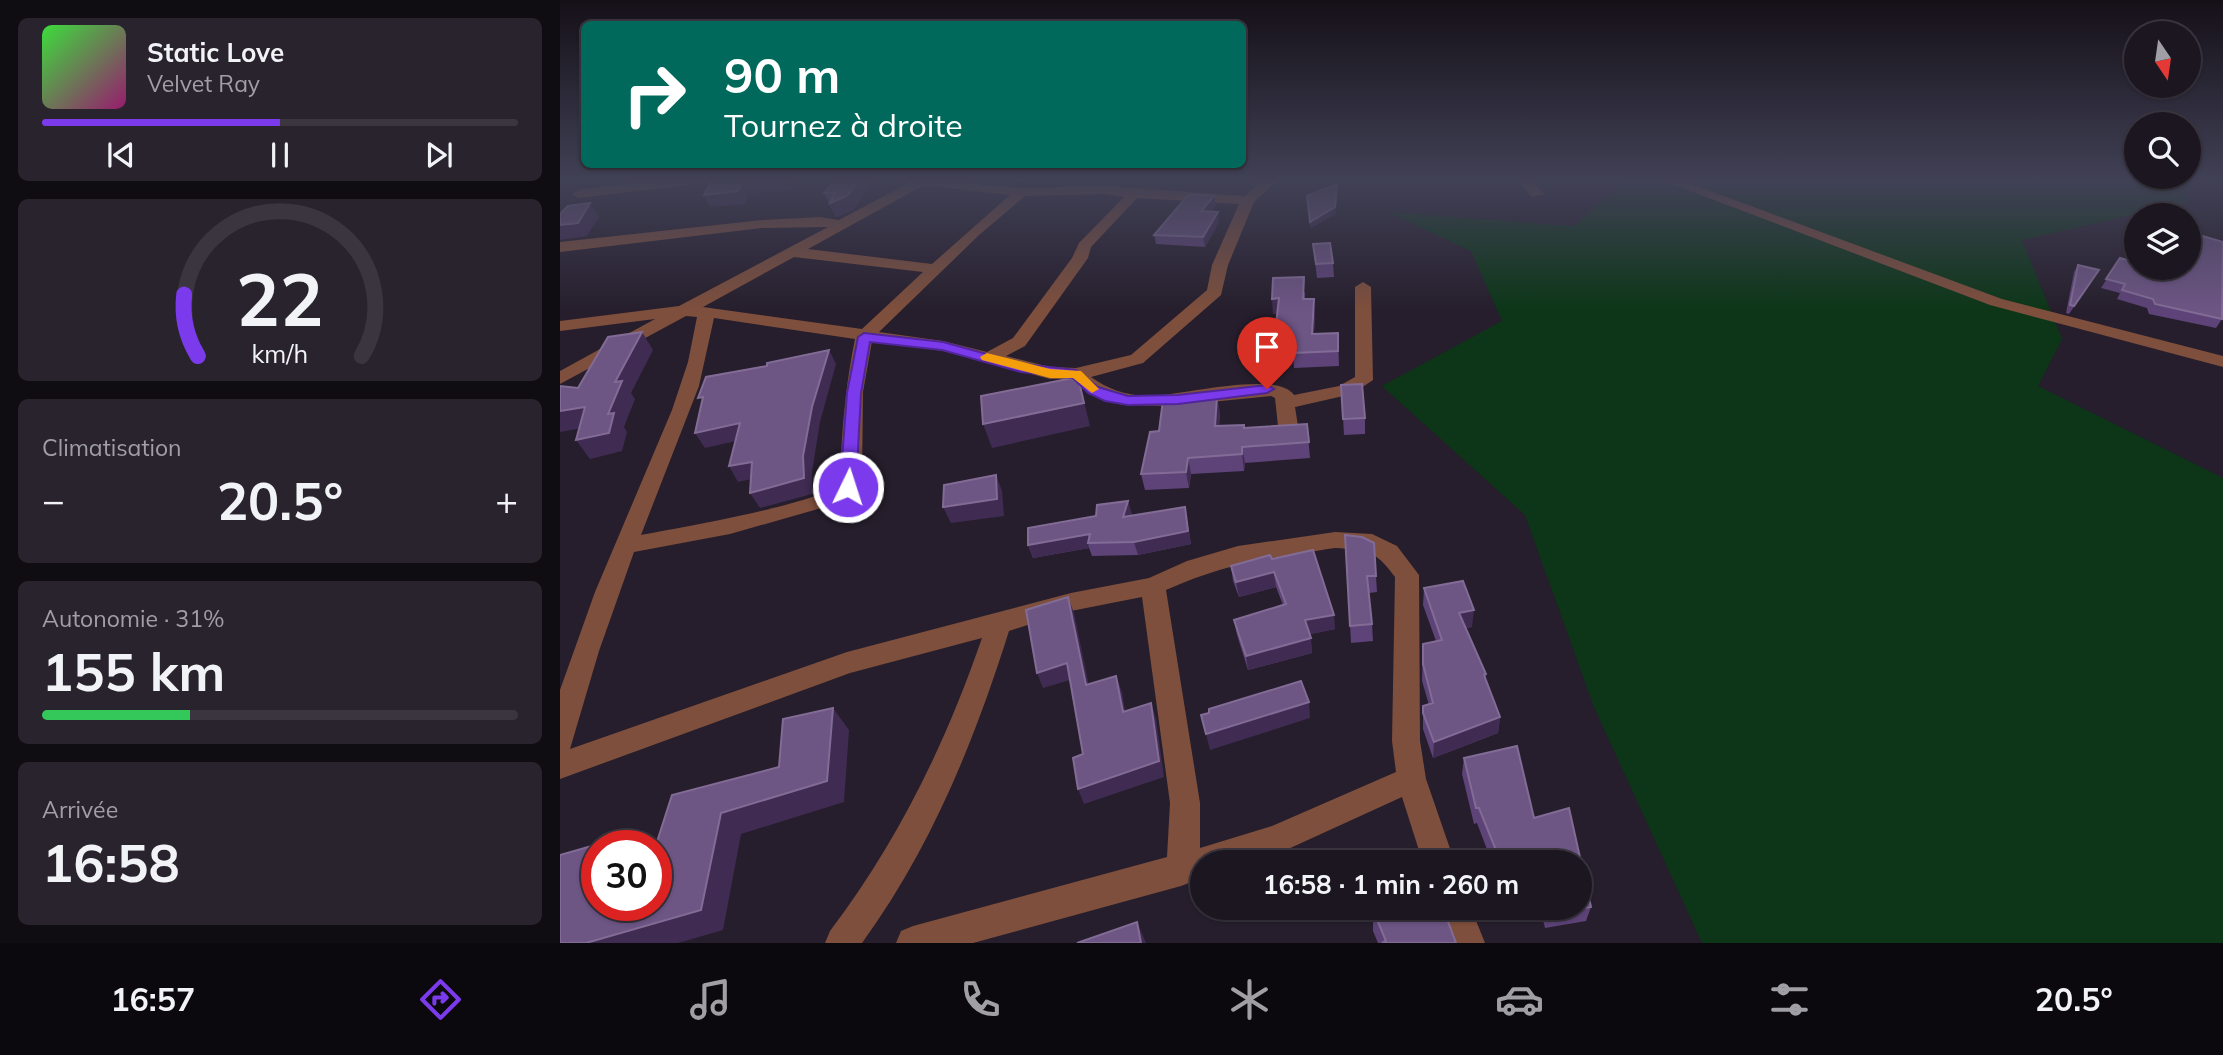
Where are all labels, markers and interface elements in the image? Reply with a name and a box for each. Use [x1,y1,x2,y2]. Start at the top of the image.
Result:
north arrow [2124,21,2202,98]
map controls [2124,21,2201,280]
text: Static Love [147,36,284,69]
text: 90 m [724,44,840,105]
icon: right [609,49,700,140]
text: Velvet Ray [147,69,260,98]
text: Tournez à droite [724,105,963,145]
button: search [2124,112,2201,189]
icon: previous [102,136,140,174]
icon: pause [261,136,299,174]
icon: next [420,136,458,174]
button: layers [2124,203,2201,280]
text: 22 [236,254,324,345]
pin [1237,317,1297,389]
icon: arrive [1248,328,1286,366]
text: km/h [252,338,308,369]
text: Climatisation [42,433,182,462]
position arrow [811,450,885,524]
text: 20.5° [217,468,343,533]
text: − [42,476,65,524]
text: + [495,476,518,524]
text: Autonomie · 31% [42,604,225,633]
text: 155 km [42,639,225,704]
text: Arrivée [42,795,118,824]
text: 16:58 [42,830,180,895]
speed limit sign: 30 [581,830,672,921]
text: 16:58 · 1 min · 260 m [1263,868,1519,901]
icon: directions [416,975,465,1024]
icon: music [686,975,735,1024]
icon: phone [956,975,1005,1024]
icon: climate [1225,975,1274,1024]
icon: car [1495,975,1544,1024]
icon: filters [1765,975,1814,1024]
text: 16:57 [110,979,195,1019]
text: 20.5° [2035,979,2113,1019]

